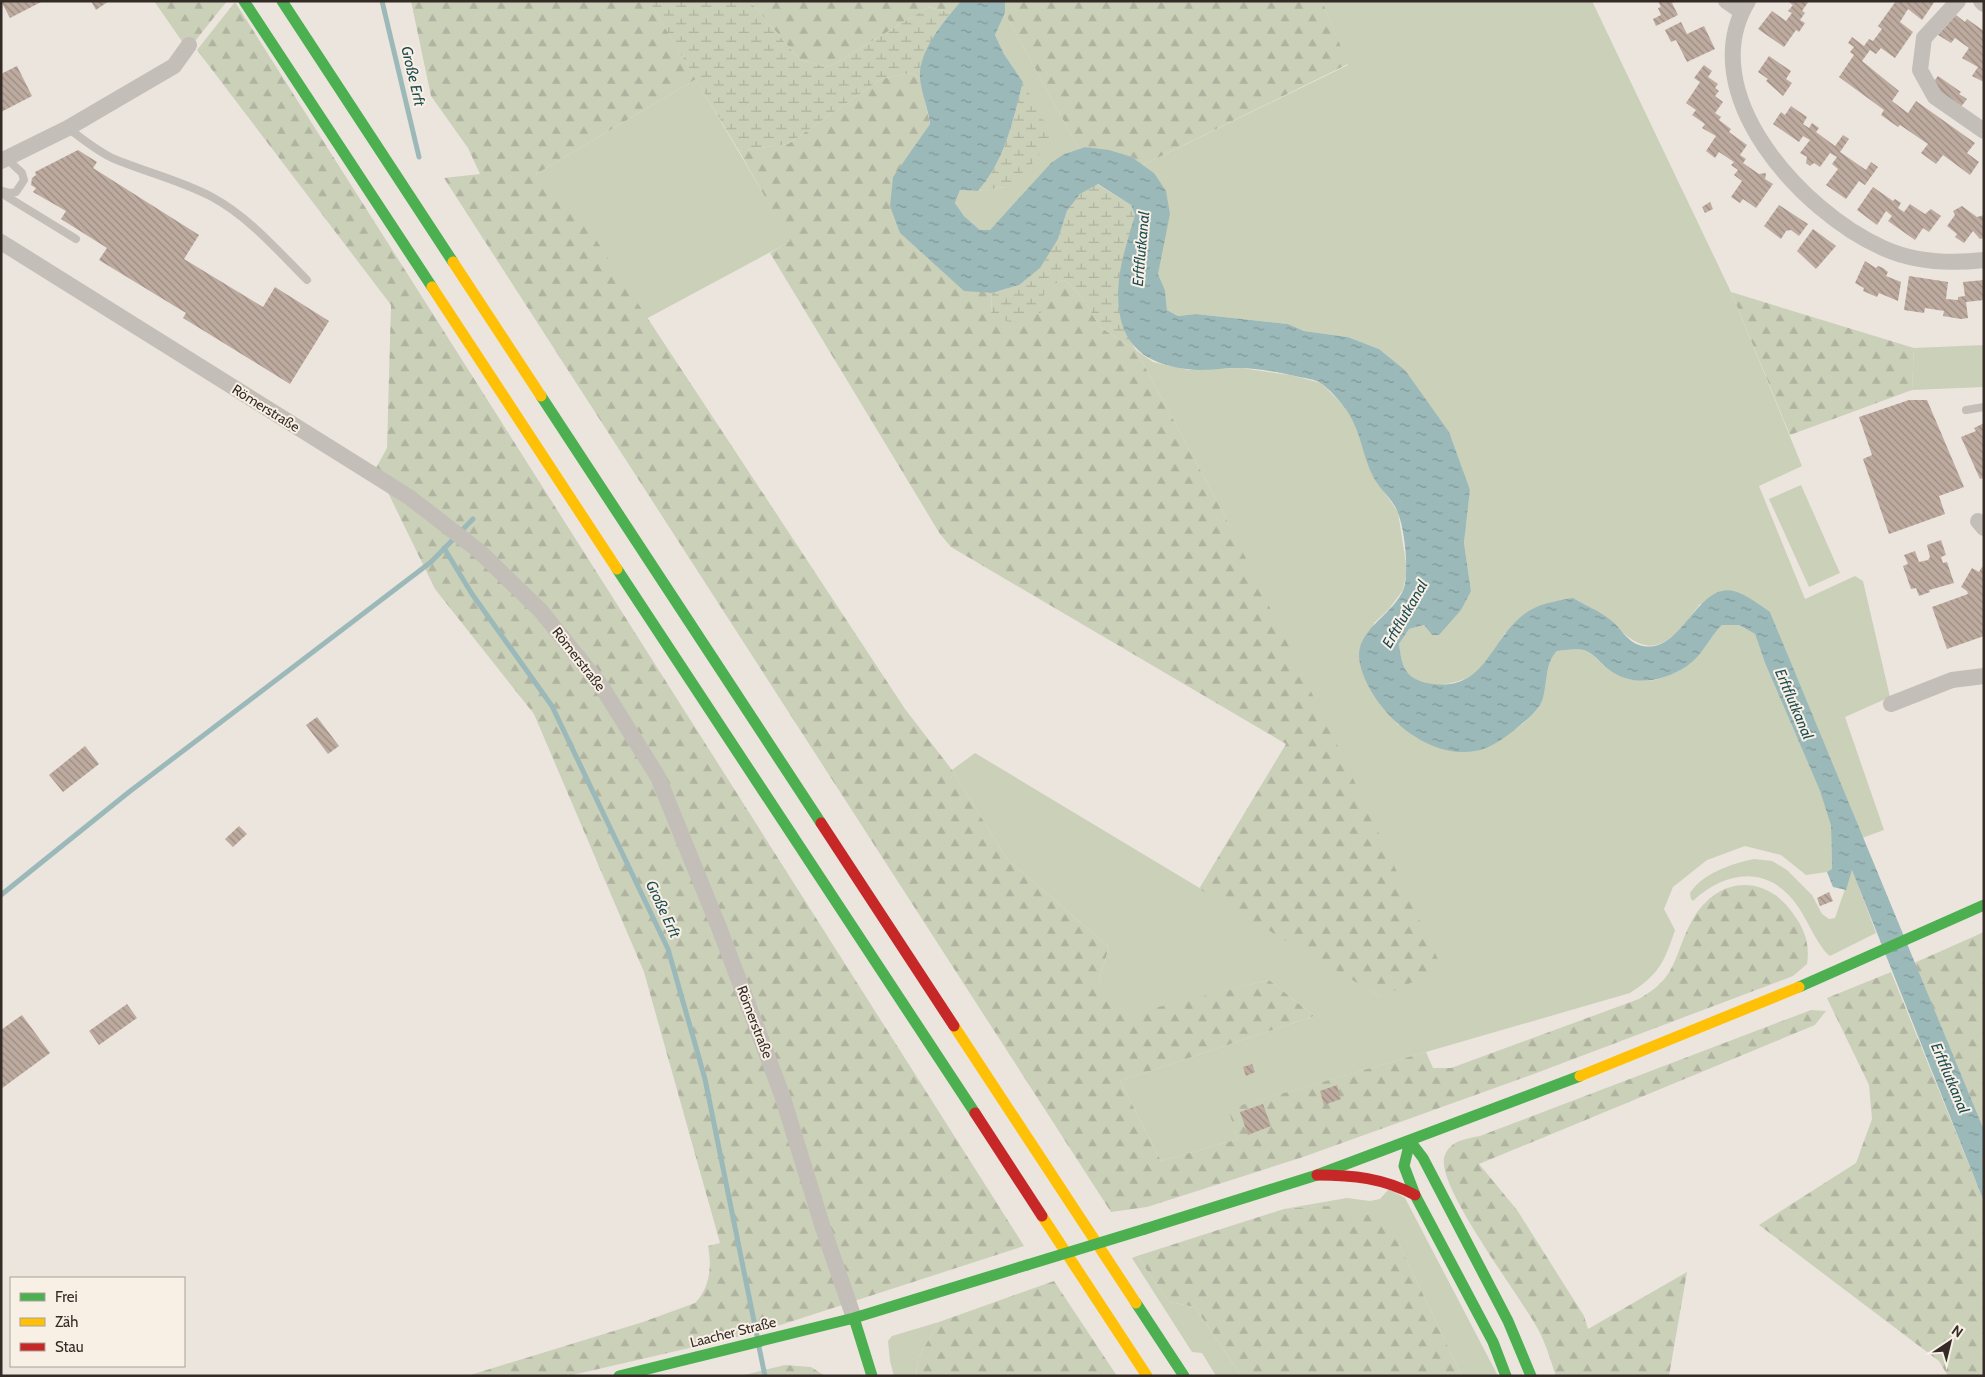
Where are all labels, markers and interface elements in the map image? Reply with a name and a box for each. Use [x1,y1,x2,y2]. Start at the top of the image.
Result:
water label: Große Erft [397,44,429,108]
water label: Erftflutkanal [1129,210,1153,287]
street label: Römerstraße [229,380,303,436]
water label: Erftflutkanal [1378,577,1432,651]
street label: Römerstraße [548,623,610,695]
water label: Erftflutkanal [1771,666,1817,743]
water label: Große Erft [642,878,684,941]
street label: Römerstraße [733,983,777,1061]
water label: Erftflutkanal [1927,1040,1973,1117]
legend [10,1277,185,1367]
text: Frei [55,1288,78,1306]
text: Zäh [55,1313,78,1331]
street label: Laacher Straße [688,1313,778,1351]
north arrow [1925,1317,1975,1367]
text: N [1948,1321,1967,1342]
text: Stau [55,1338,84,1356]

